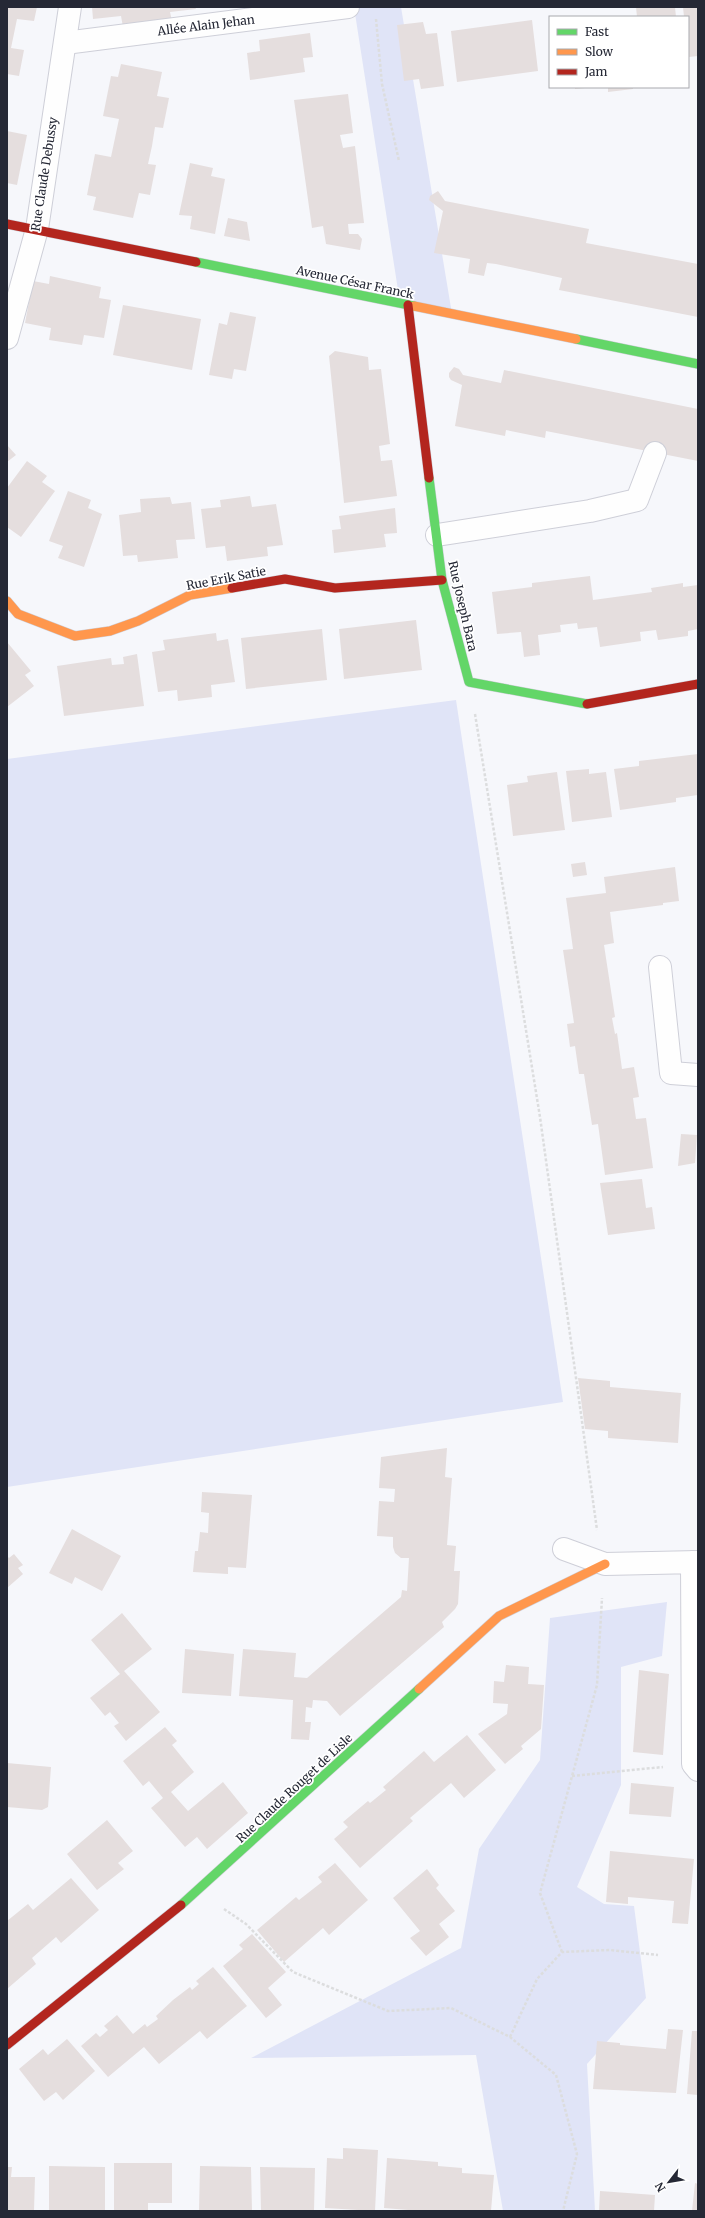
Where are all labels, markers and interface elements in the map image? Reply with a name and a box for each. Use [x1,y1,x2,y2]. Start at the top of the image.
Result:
street label: Allée Alain Jehan [156,12,255,39]
legend [549,16,689,88]
text: Fast [585,24,609,39]
text: Slow [585,44,614,59]
text: Jam [584,64,608,79]
street label: Rue Claude Debussy [28,116,60,232]
street label: Avenue César Franck [294,262,416,302]
street label: Rue Joseph Bara [445,559,481,653]
street label: Rue Erik Satie [185,563,267,593]
street label: Rue Claude Rouget de Lisle [233,1730,355,1846]
north arrow [649,2162,689,2202]
text: N [652,2180,669,2194]

